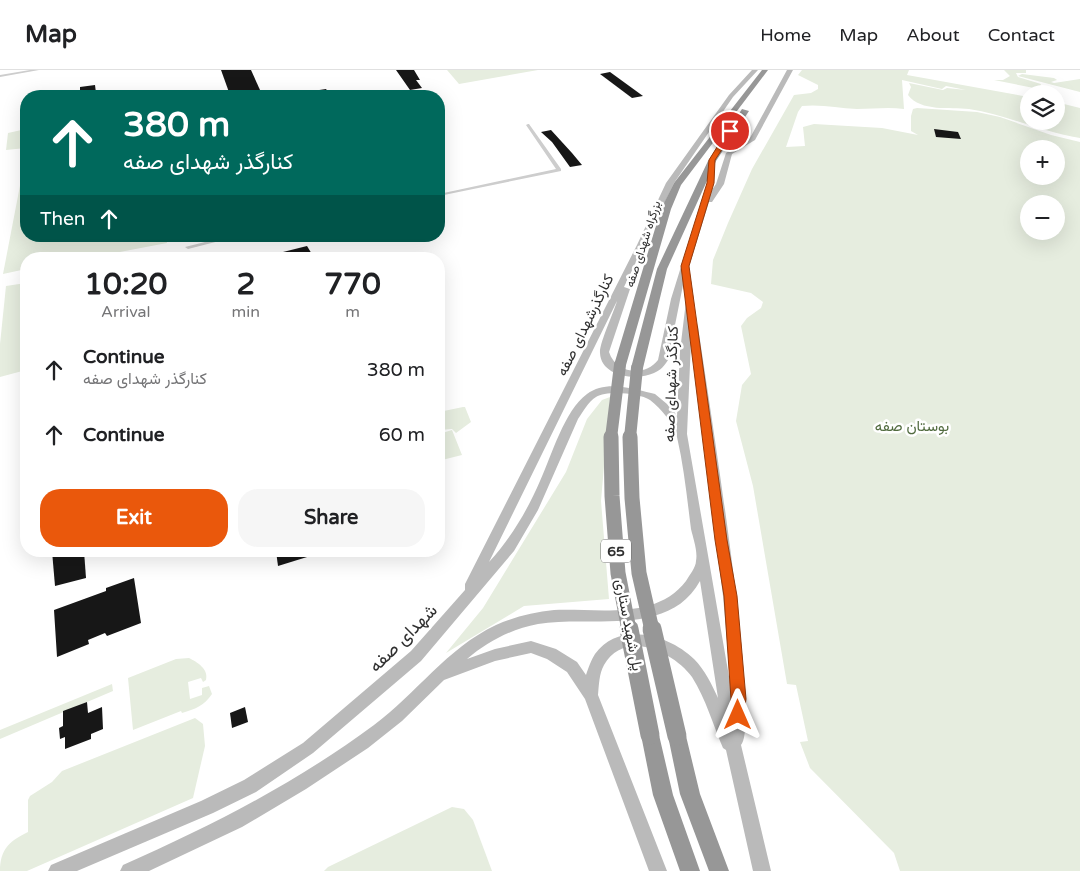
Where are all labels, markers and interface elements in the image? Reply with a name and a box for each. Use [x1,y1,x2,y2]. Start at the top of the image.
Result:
text: Map [25,20,77,49]
text: Home [760,24,811,46]
text: Map [839,24,878,46]
text: About [906,24,960,46]
text: Contact [988,24,1055,46]
map controls [1020,85,1065,240]
button: layers [1020,85,1065,130]
text: 380 m [123,104,230,146]
icon: ahead [40,110,105,175]
pin [709,110,751,152]
icon: arrive [716,117,744,145]
button: + [1020,140,1065,185]
text: کنارگذر شهدای صفه [123,149,293,175]
button: − [1020,195,1065,240]
street label: بزرگراه شهدای صفه [622,199,665,289]
icon: ahead [95,205,123,233]
text: Then [40,208,85,230]
text: 10:20 [84,266,167,303]
text: 2 [236,266,255,303]
text: 770 [324,266,381,303]
street label: کنارگذرشهدای صفه [553,271,618,379]
text: Arrival [101,302,151,322]
text: min [232,302,260,322]
text: m [345,302,360,322]
street label: کنارگذر شهدای صفه [660,325,683,442]
text: Continue [83,346,165,368]
icon: ahead [40,356,68,384]
text: 380 m [367,359,425,381]
text: کنارگذر شهدای صفه [83,369,207,389]
park label: بوستان صفه [875,417,949,435]
icon: ahead [40,421,68,449]
text: Continue [83,424,165,446]
text: 60 m [379,424,425,446]
button: Exit [40,489,228,547]
button: Share [238,489,425,547]
road number: 65 [601,540,631,562]
street label: پل شهید ستاری [610,578,647,673]
street label: شهدای صفه [364,599,442,677]
position arrow [711,688,763,740]

